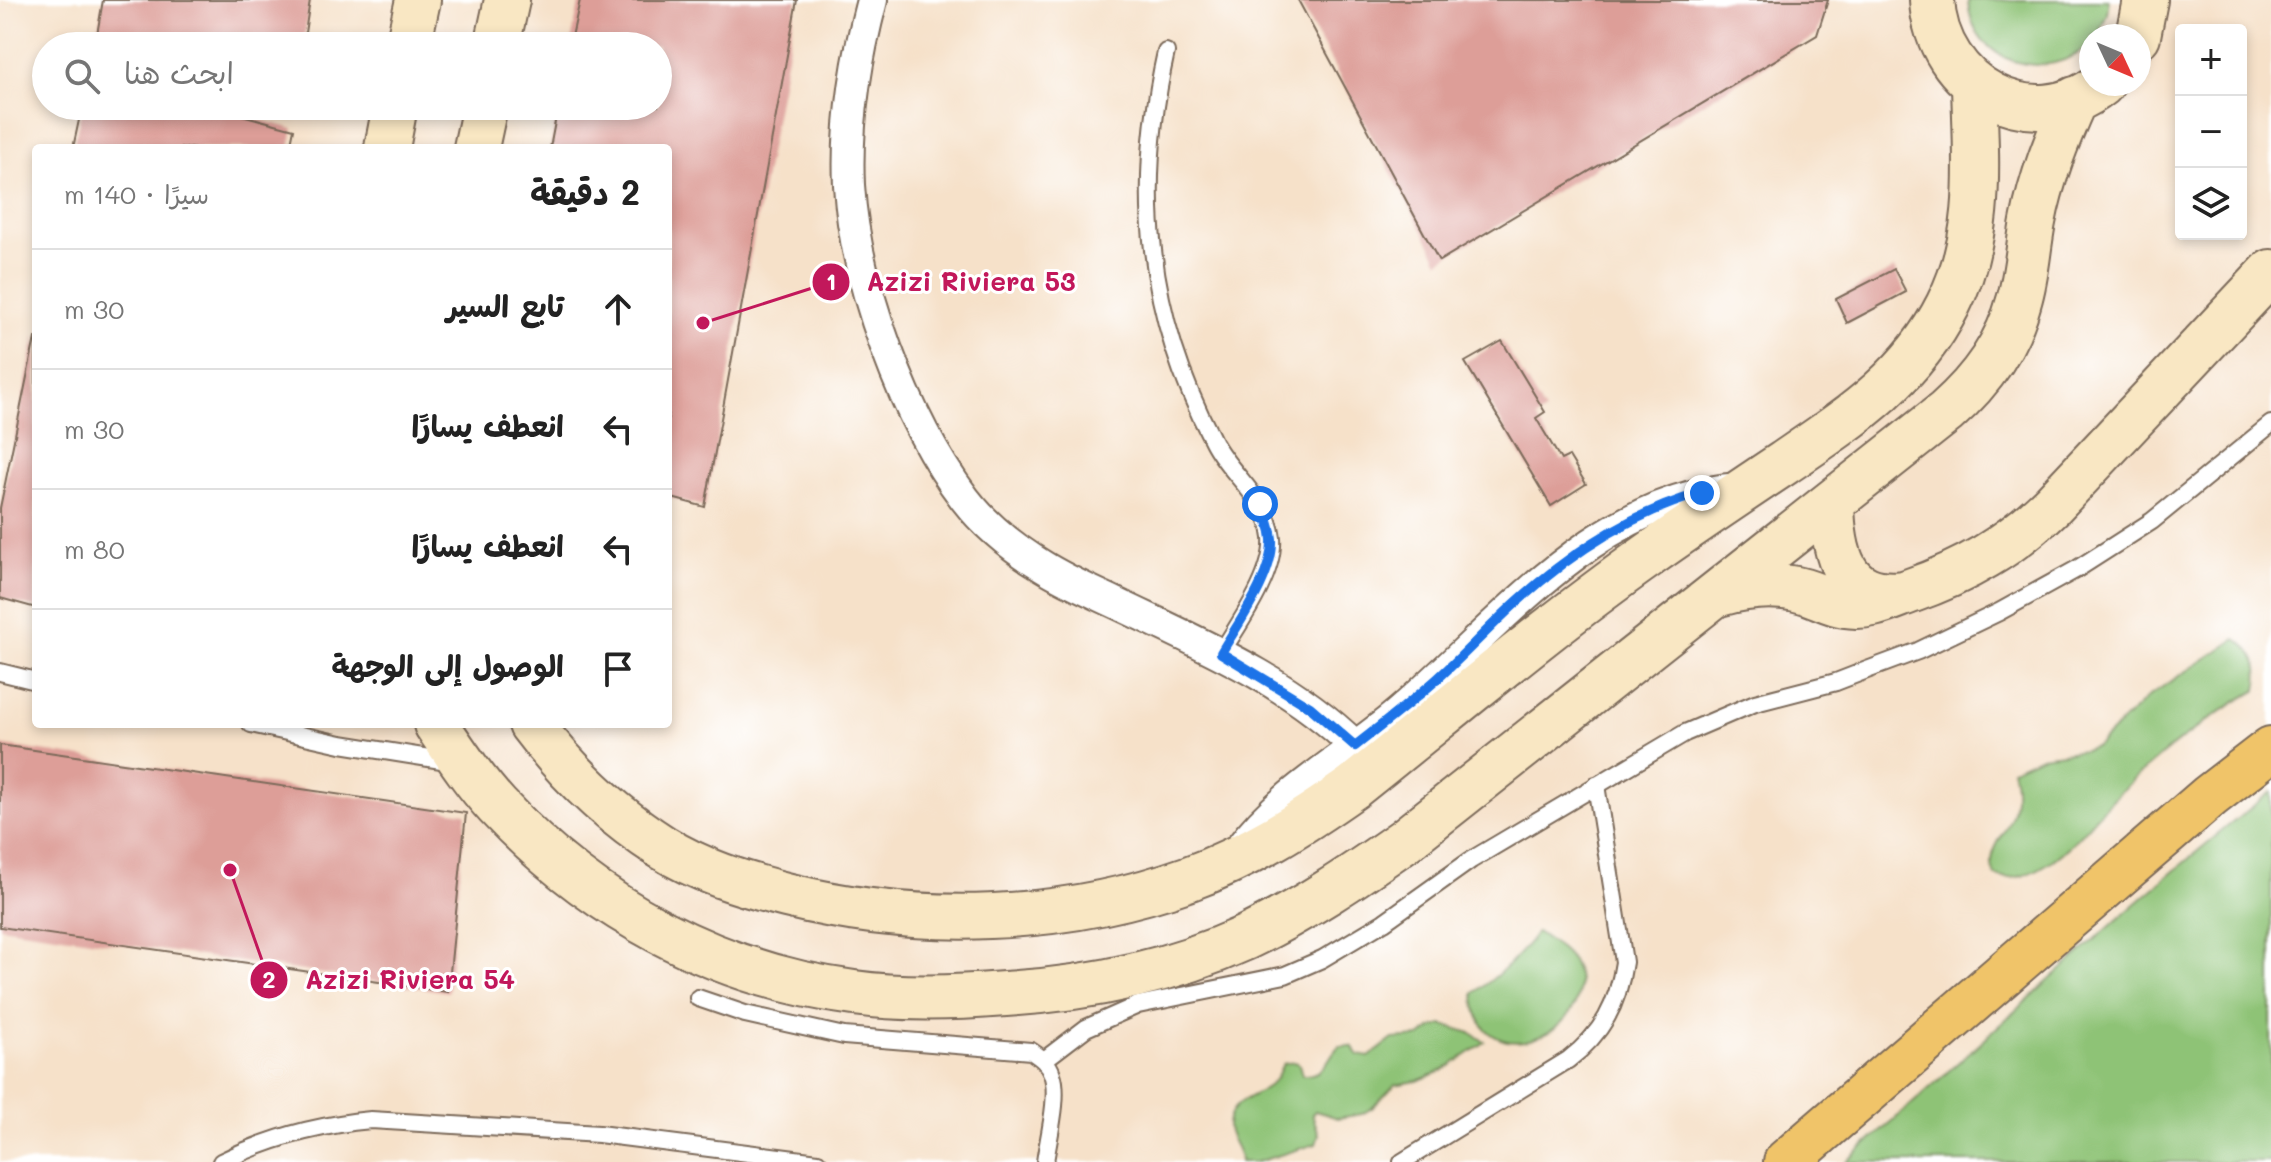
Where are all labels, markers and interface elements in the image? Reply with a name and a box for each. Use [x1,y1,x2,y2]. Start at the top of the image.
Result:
north arrow [2079,24,2151,96]
map controls [2175,24,2247,240]
button: + [2175,24,2247,96]
search box [32,32,672,120]
text: ابحث هنا [124,52,234,92]
icon: search [60,54,104,98]
button: − [2175,96,2247,168]
button: layers [2175,168,2247,240]
text: 2 دقيقة [530,169,640,214]
text: سيرًا · 140 m [64,177,209,211]
callout: Azizi Riviera 53 [811,257,1092,307]
text: Azizi Riviera 53 [866,264,1076,298]
text: 1 [826,265,836,296]
text: تابع السير [446,285,564,325]
icon: ahead [596,287,640,331]
text: 30 m [64,292,124,326]
text: انعطف يسارًا [411,405,564,445]
icon: left [596,407,640,451]
text: 30 m [64,412,124,446]
route end [1684,475,1720,511]
route start [1242,486,1278,522]
text: انعطف يسارًا [411,525,564,565]
icon: left [596,527,640,571]
text: 80 m [64,532,125,566]
text: الوصول إلى الوجهة [331,645,564,685]
icon: arrive [596,647,640,691]
callout: Azizi Riviera 54 [249,955,531,1005]
text: Azizi Riviera 54 [305,962,515,996]
text: 2 [262,963,276,994]

